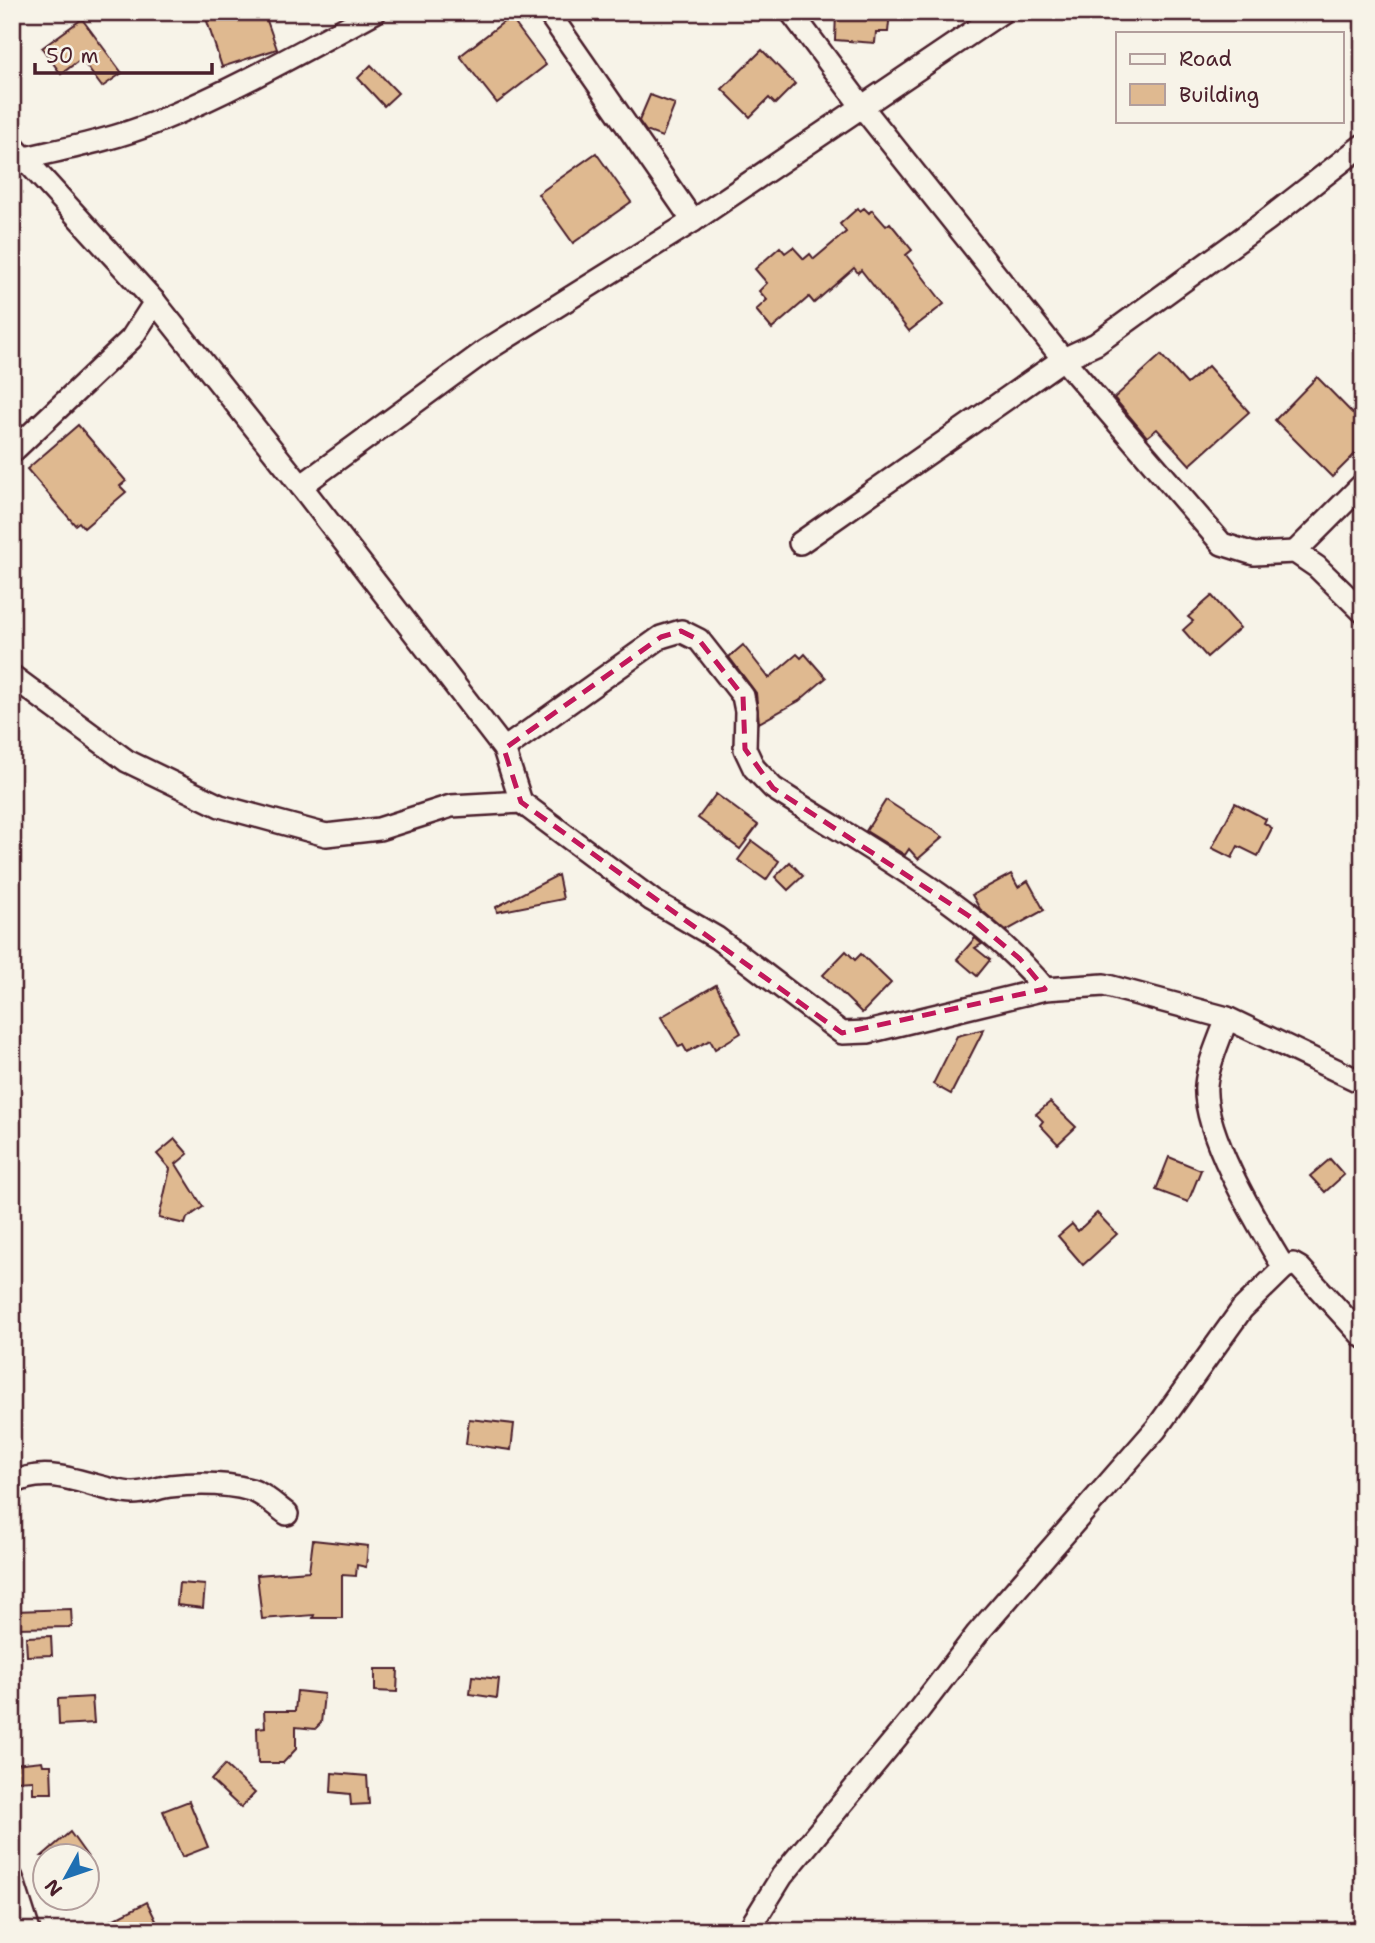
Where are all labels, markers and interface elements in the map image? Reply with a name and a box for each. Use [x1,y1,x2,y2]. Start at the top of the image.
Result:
scale bar [35,32,212,76]
legend [1116,32,1344,122]
text: 50 m [46,42,99,70]
text: Road [1179,45,1232,73]
text: Building [1179,81,1259,109]
north arrow [32,1842,102,1912]
text: N [39,1874,68,1901]

